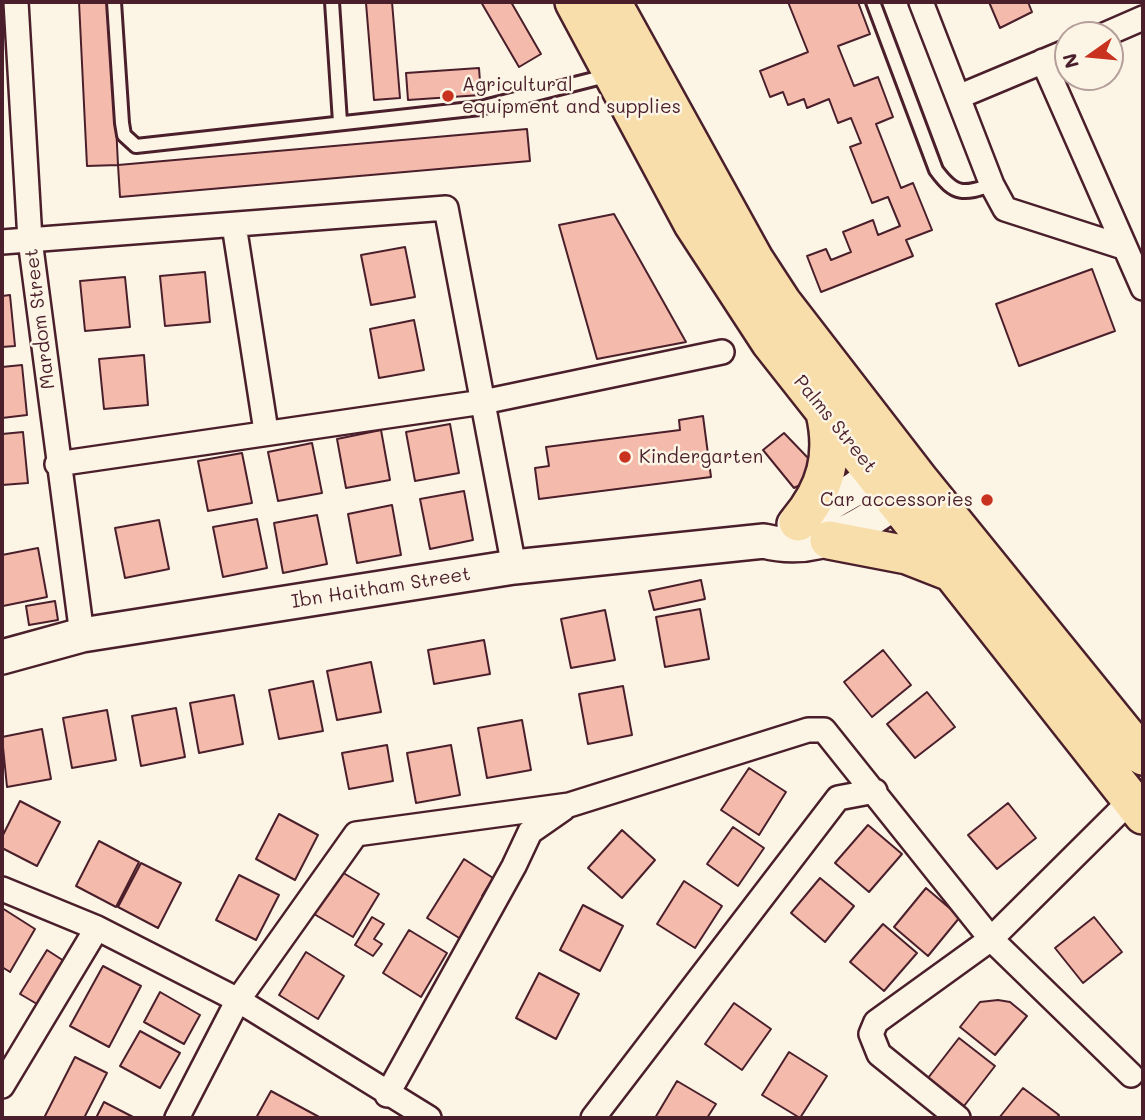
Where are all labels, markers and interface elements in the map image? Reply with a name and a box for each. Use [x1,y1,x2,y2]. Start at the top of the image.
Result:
north arrow [1054,21,1124,91]
text: N [1056,51,1084,71]
place label: Agricultural equipment and supplies [462,74,681,118]
marker: Agricultural equipment and supplies [440,88,456,104]
street label: Mardom Street [20,247,60,391]
street label: Palms Street [789,371,881,477]
place label: Kindergarten [639,446,763,468]
marker: Kindergarten [617,449,633,465]
place label: Car accessories [820,489,973,511]
marker: Car accessories [979,492,995,508]
street label: Ibn Haitham Street [290,563,472,613]

